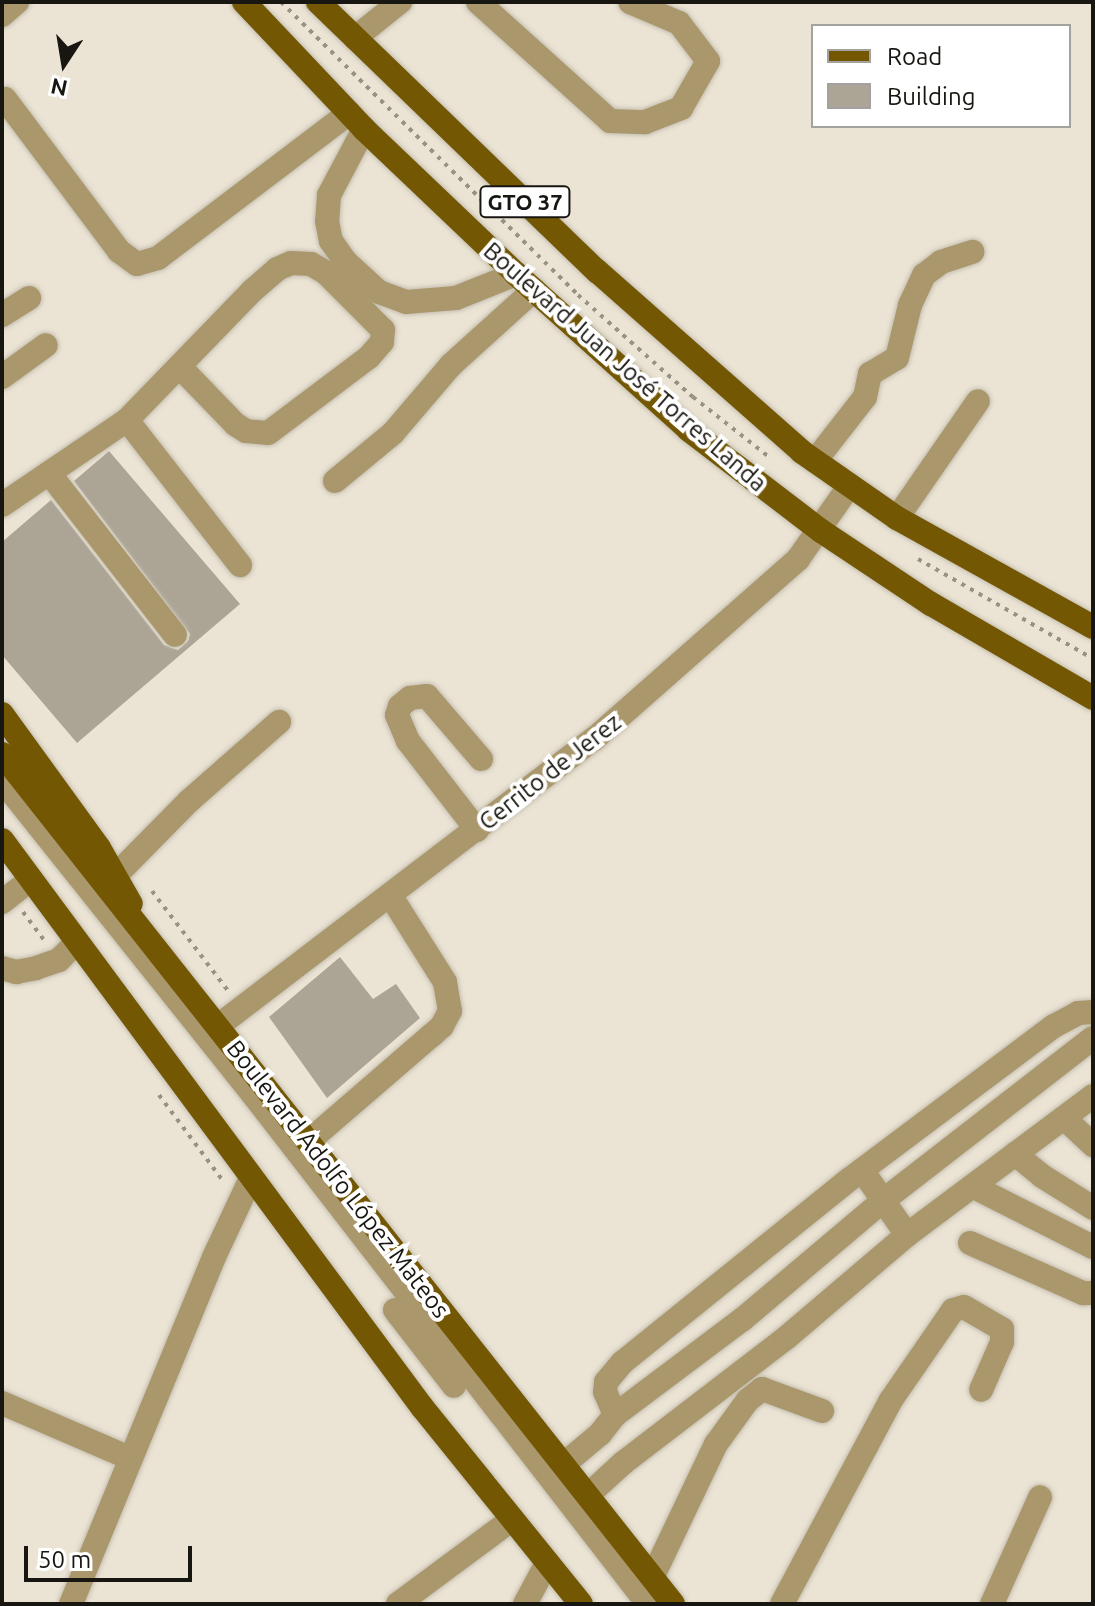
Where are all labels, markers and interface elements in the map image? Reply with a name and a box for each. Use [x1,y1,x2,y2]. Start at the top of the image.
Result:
north arrow [24,24,104,104]
legend [811,24,1071,128]
text: Road [887,43,942,70]
text: N [48,74,70,102]
text: Building [887,83,975,110]
road number: GTO 37 [479,184,571,220]
street label: Boulevard Juan José Torres Landa [478,236,772,498]
street label: Cerrito de Jerez [473,708,627,836]
street label: Boulevard Adolfo López Mateos [221,1035,455,1323]
scale bar [28,1530,196,1580]
text: 50 m [38,1546,91,1573]

